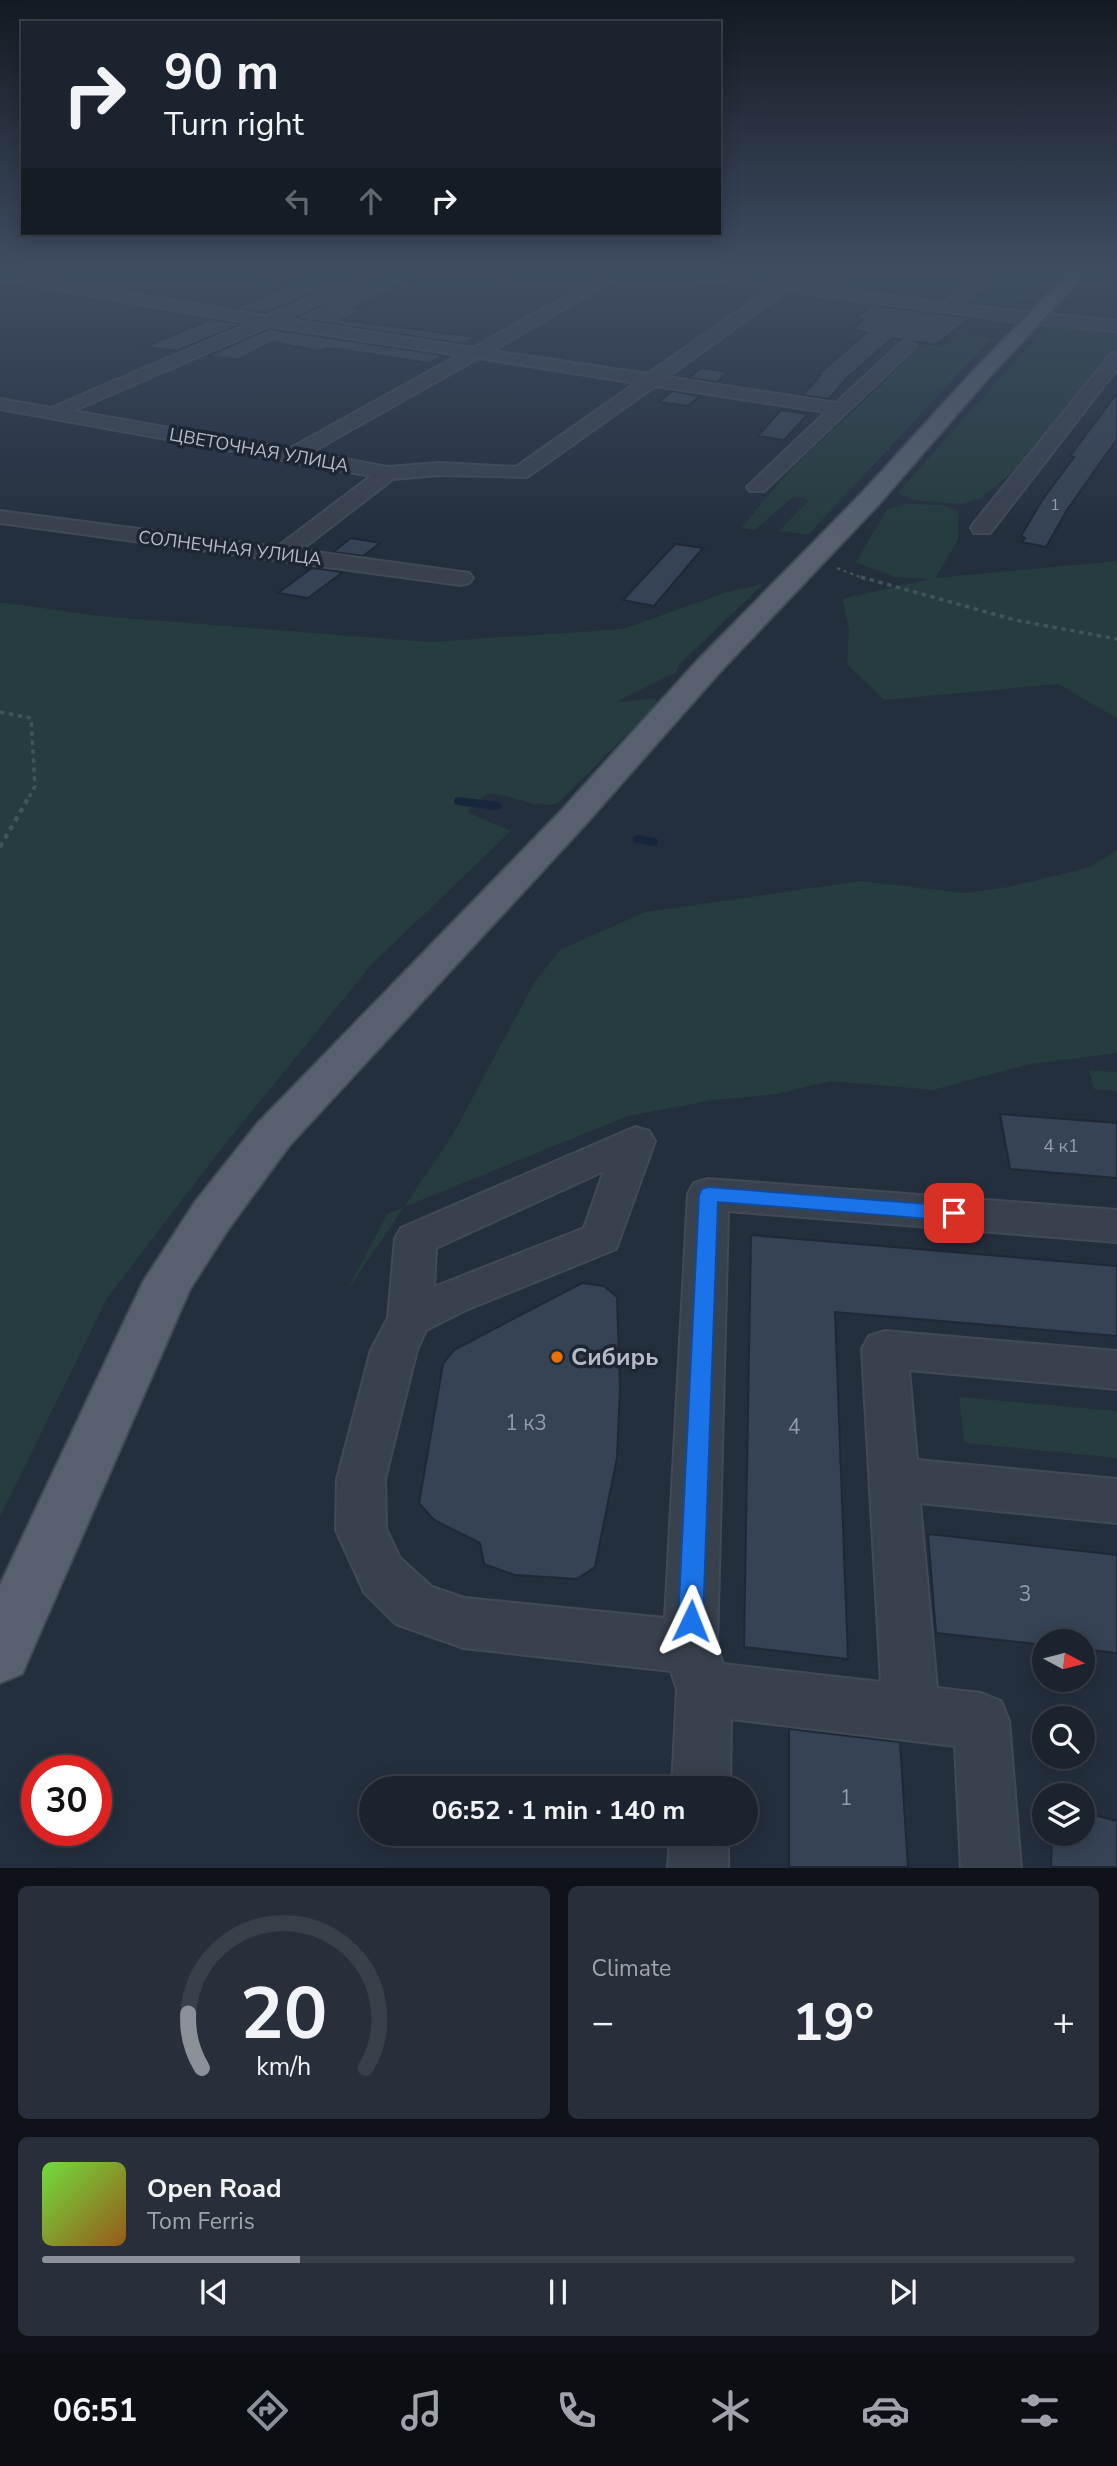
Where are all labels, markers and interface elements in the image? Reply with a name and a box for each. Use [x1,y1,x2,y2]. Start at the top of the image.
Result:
text: 90 m [164,39,279,106]
icon: right [49,49,140,140]
text: Turn right [164,103,304,146]
icon: left [279,182,317,220]
icon: ahead [352,182,390,220]
icon: right [425,182,463,220]
street label: ЦВЕТОЧНАЯ УЛИЦА [167,422,351,478]
house number: 1 [1050,494,1060,516]
street label: СОЛНЕЧНАЯ УЛИЦА [137,525,323,571]
house number: 4 к1 [1043,1134,1079,1158]
pin [924,1183,984,1243]
icon: arrive [935,1194,973,1232]
place label: Сибирь [571,1341,658,1373]
marker: Сибирь [549,1349,565,1365]
house number: 1 к3 [505,1409,547,1437]
house number: 4 [788,1413,800,1441]
house number: 3 [1019,1580,1031,1608]
position arrow [654,1584,728,1658]
north arrow [1032,1629,1096,1692]
map controls [1032,1629,1095,1846]
button: search [1032,1706,1095,1769]
speed limit sign: 30 [21,1755,112,1846]
button: layers [1032,1783,1095,1846]
house number: 1 [840,1784,852,1812]
text: 06:52 · 1 min · 140 m [432,1793,685,1828]
text: Climate [592,1953,671,1984]
text: 20 [240,1965,327,2065]
text: 19° [792,1987,874,2058]
text: − [592,1997,614,2048]
text: + [1052,1997,1075,2048]
text: km/h [256,2050,311,2084]
text: Open Road [147,2171,282,2206]
text: Tom Ferris [147,2206,255,2237]
icon: previous [195,2273,233,2311]
icon: pause [539,2273,577,2311]
icon: next [884,2273,922,2311]
icon: directions [243,2386,292,2435]
icon: music [397,2386,446,2435]
icon: phone [552,2386,601,2435]
icon: climate [706,2386,755,2435]
icon: car [861,2386,910,2435]
icon: filters [1015,2386,1064,2435]
text: 06:51 [53,2389,137,2432]

